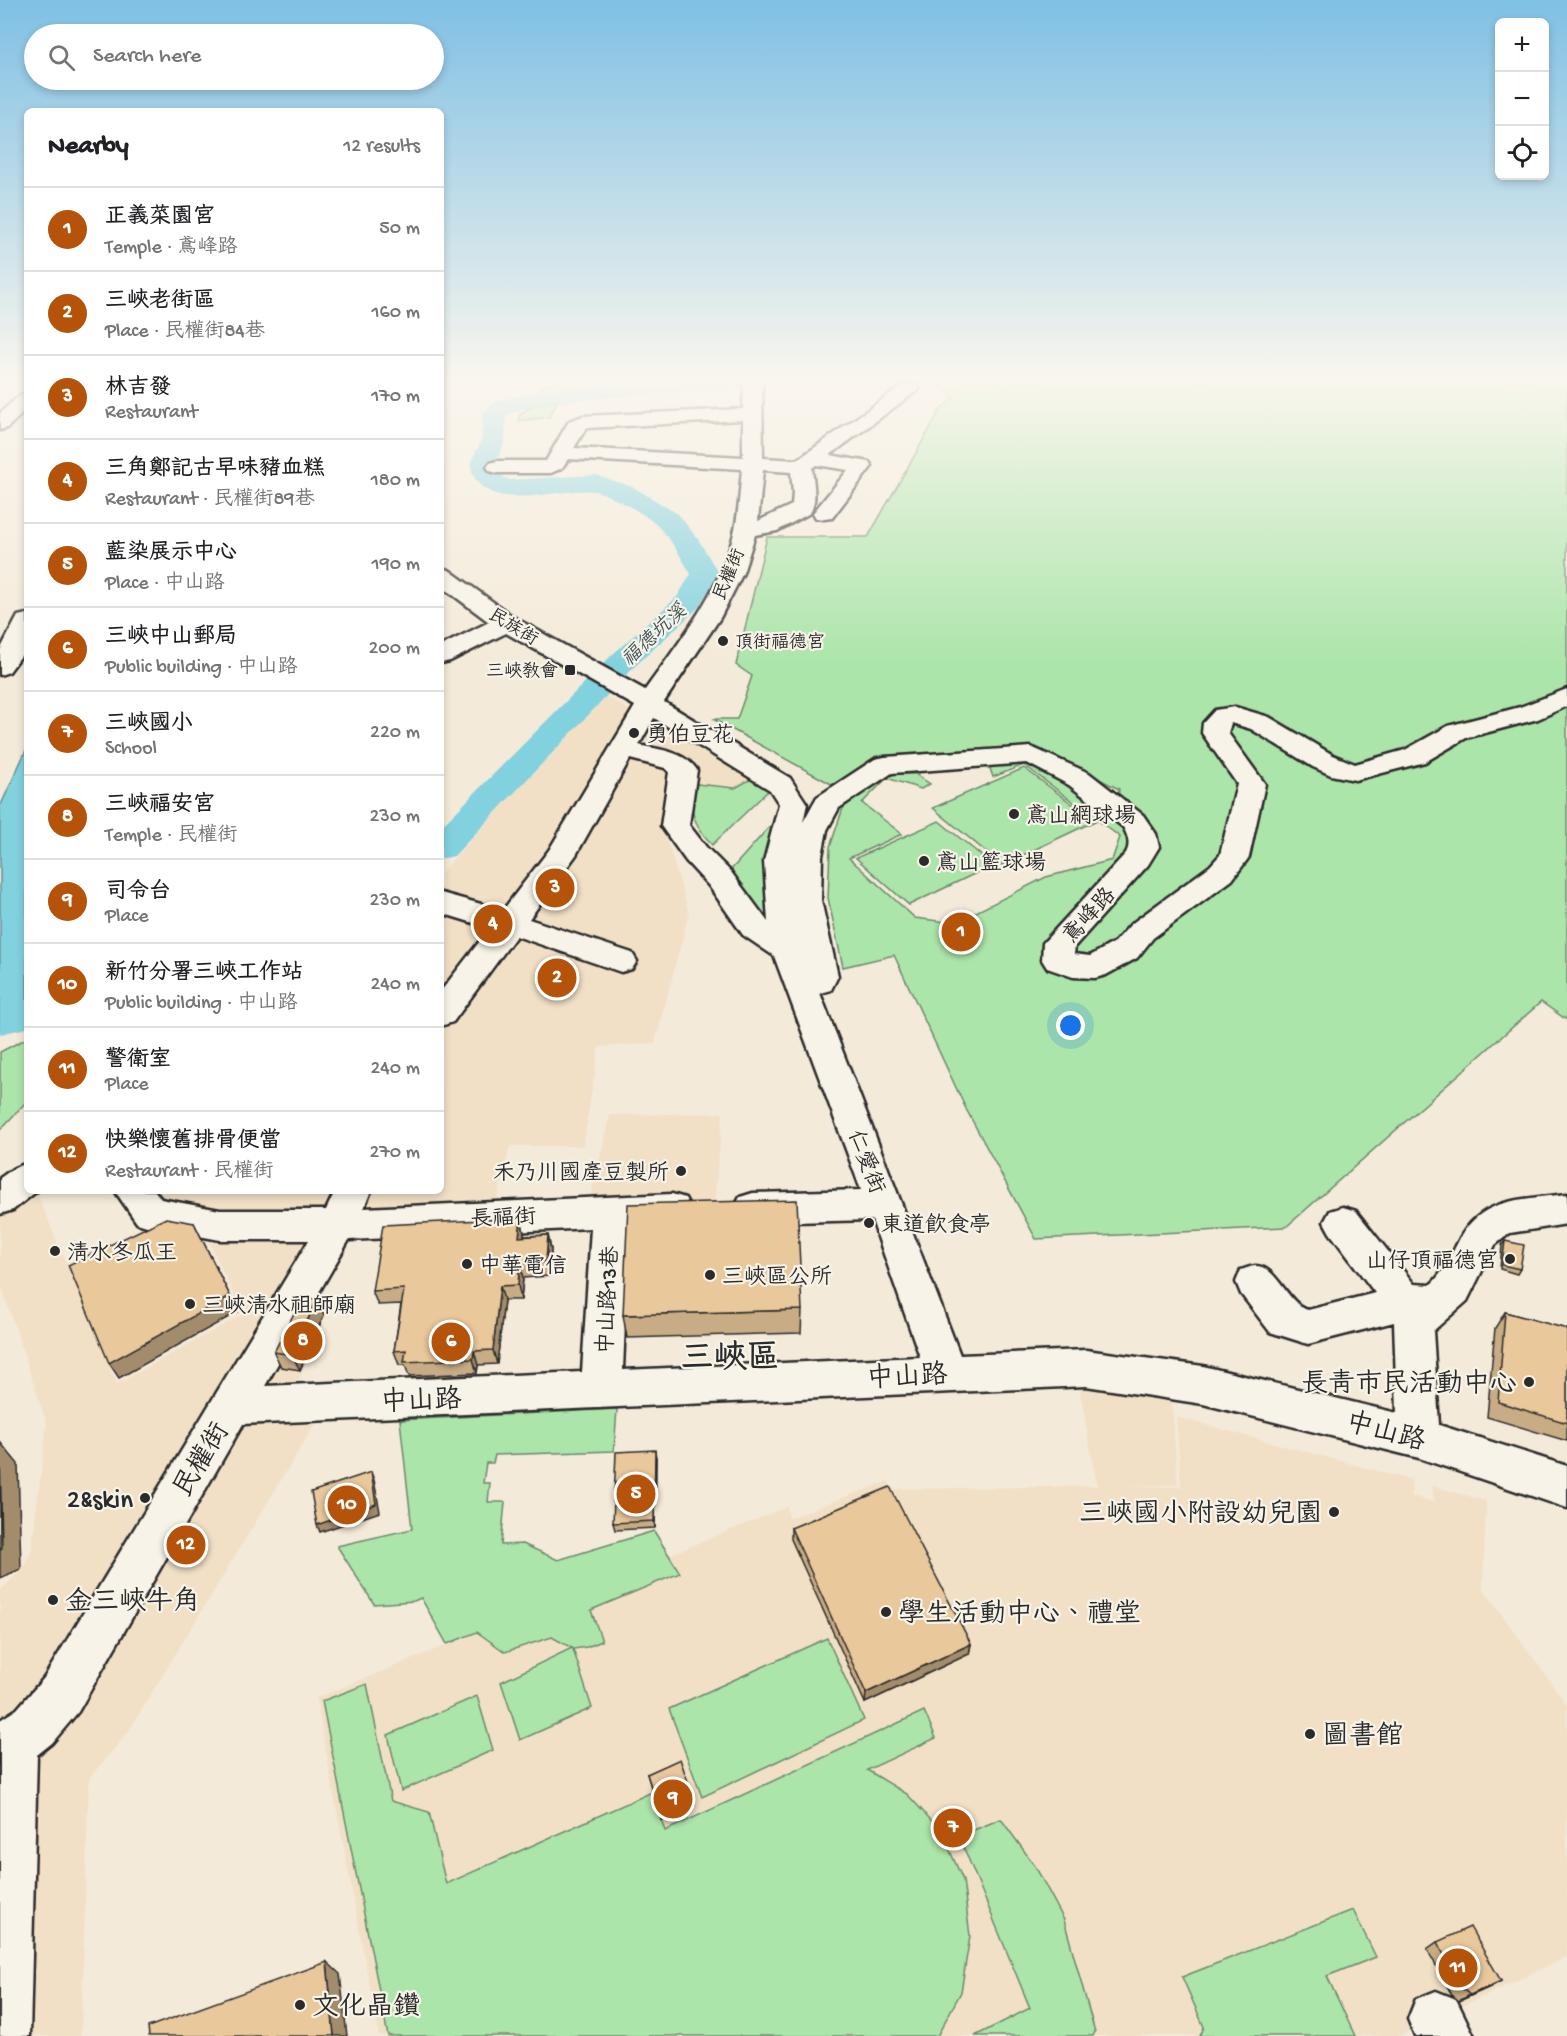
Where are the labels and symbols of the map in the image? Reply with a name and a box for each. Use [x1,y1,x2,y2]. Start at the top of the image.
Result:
street label: 民權街 [709,546,751,604]
water label: 福德坑溪 [617,599,693,672]
street label: 民族街 [484,604,542,651]
place label: 頂街福德宮 [735,632,825,654]
marker: 頂街福德宮 [716,634,730,648]
place label: 三峽教會 [486,661,558,683]
marker: 三峽教會 [563,663,577,677]
place label: 勇伯豆花 [646,723,734,750]
marker: 勇伯豆花 [627,726,641,740]
place label: 鳶山網球場 [1026,804,1136,831]
marker: 鳶山網球場 [1007,807,1021,821]
place label: 鳶山籃球場 [936,850,1046,878]
marker: 鳶山籃球場 [917,854,931,868]
pin: 3 [536,866,574,910]
street label: 鳶峰路 [1058,882,1123,950]
pin: 4 [474,902,512,946]
pin: 1 [942,910,980,954]
pin: 2 [538,956,576,1000]
your location [1056,1011,1085,1040]
street label: 仁愛街 [840,1126,890,1198]
place label: 禾乃川國產豆製所 [493,1161,669,1188]
marker: 禾乃川國產豆製所 [674,1164,688,1178]
street label: 長福街 [470,1204,537,1235]
place label: 東道飲食亭 [881,1212,991,1240]
marker: 東道飲食亭 [862,1216,876,1230]
place label: 清水冬瓜王 [67,1240,177,1268]
marker: 清水冬瓜王 [48,1244,62,1258]
street label: 中山路13巷 [592,1245,626,1355]
place label: 山仔頂福德宮 [1366,1248,1498,1276]
marker: 山仔頂福德宮 [1503,1252,1517,1266]
place label: 中華電信 [479,1253,567,1281]
marker: 中華電信 [460,1257,474,1271]
place label: 三峽區公所 [722,1265,832,1292]
marker: 三峽區公所 [703,1268,717,1282]
place label: 三峽清水祖師廟 [202,1293,356,1321]
marker: 三峽清水祖師廟 [183,1297,197,1311]
pin: 8 [284,1318,322,1364]
pin: 6 [432,1320,470,1364]
district label: 三峽區 [681,1340,780,1380]
street label: 中山路 [866,1359,948,1397]
place label: 長青市民活動中心 [1301,1368,1517,1402]
marker: 長青市民活動中心 [1522,1375,1536,1389]
street label: 中山路 [380,1384,462,1420]
street label: 中山路 [1342,1406,1429,1460]
street label: 民權街 [167,1417,238,1504]
pin: 5 [616,1472,656,1516]
pin: 10 [328,1482,366,1528]
place label: 2&skin [67,1486,133,1518]
marker: 2&skin [138,1491,152,1505]
place label: 三峽國小附設幼兒園 [1079,1498,1322,1532]
marker: 三峽國小附設幼兒園 [1327,1505,1341,1519]
pin: 12 [166,1522,206,1568]
place label: 金三峽牛角 [65,1586,200,1620]
marker: 金三峽牛角 [46,1593,60,1607]
place label: 學生活動中心、禮堂 [898,1598,1141,1632]
marker: 學生活動中心、禮堂 [879,1605,893,1619]
place label: 圖書館 [1322,1720,1403,1754]
marker: 圖書館 [1303,1727,1317,1741]
pin: 9 [654,1776,692,1822]
pin: 7 [934,1806,972,1850]
pin: 11 [1438,1946,1478,1990]
place label: 文化晶鑽 [312,1992,420,2025]
marker: 文化晶鑽 [293,1998,307,2012]

